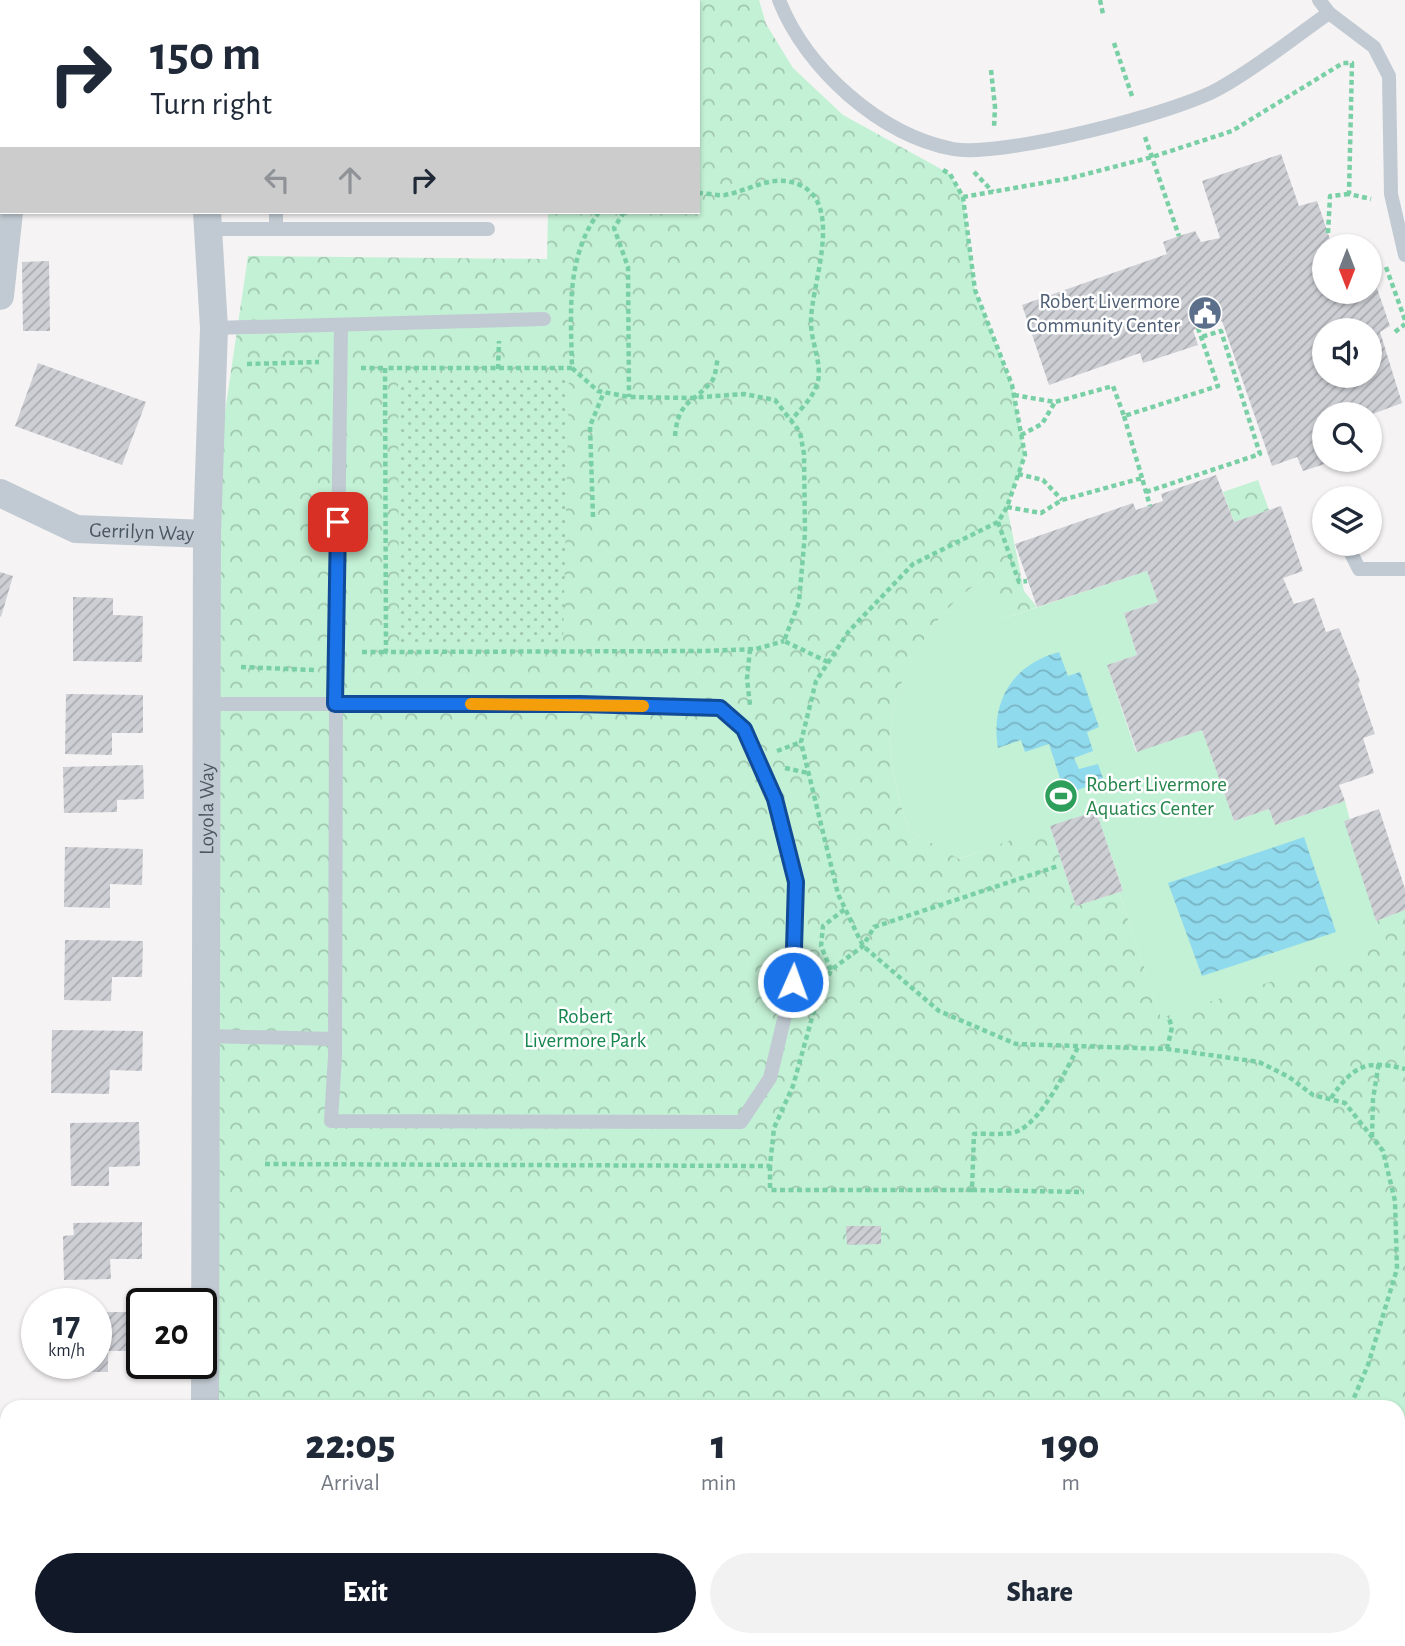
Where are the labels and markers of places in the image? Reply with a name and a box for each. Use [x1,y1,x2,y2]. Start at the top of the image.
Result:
place label: Robert Livermore Community Center [1027,291,1180,336]
public building icon: Robert Livermore Community Center [1186,294,1224,332]
pin [308,492,368,552]
place label: Robert Livermore Aquatics Center [1086,774,1227,819]
sports icon: Robert Livermore Aquatics Center [1042,777,1080,815]

